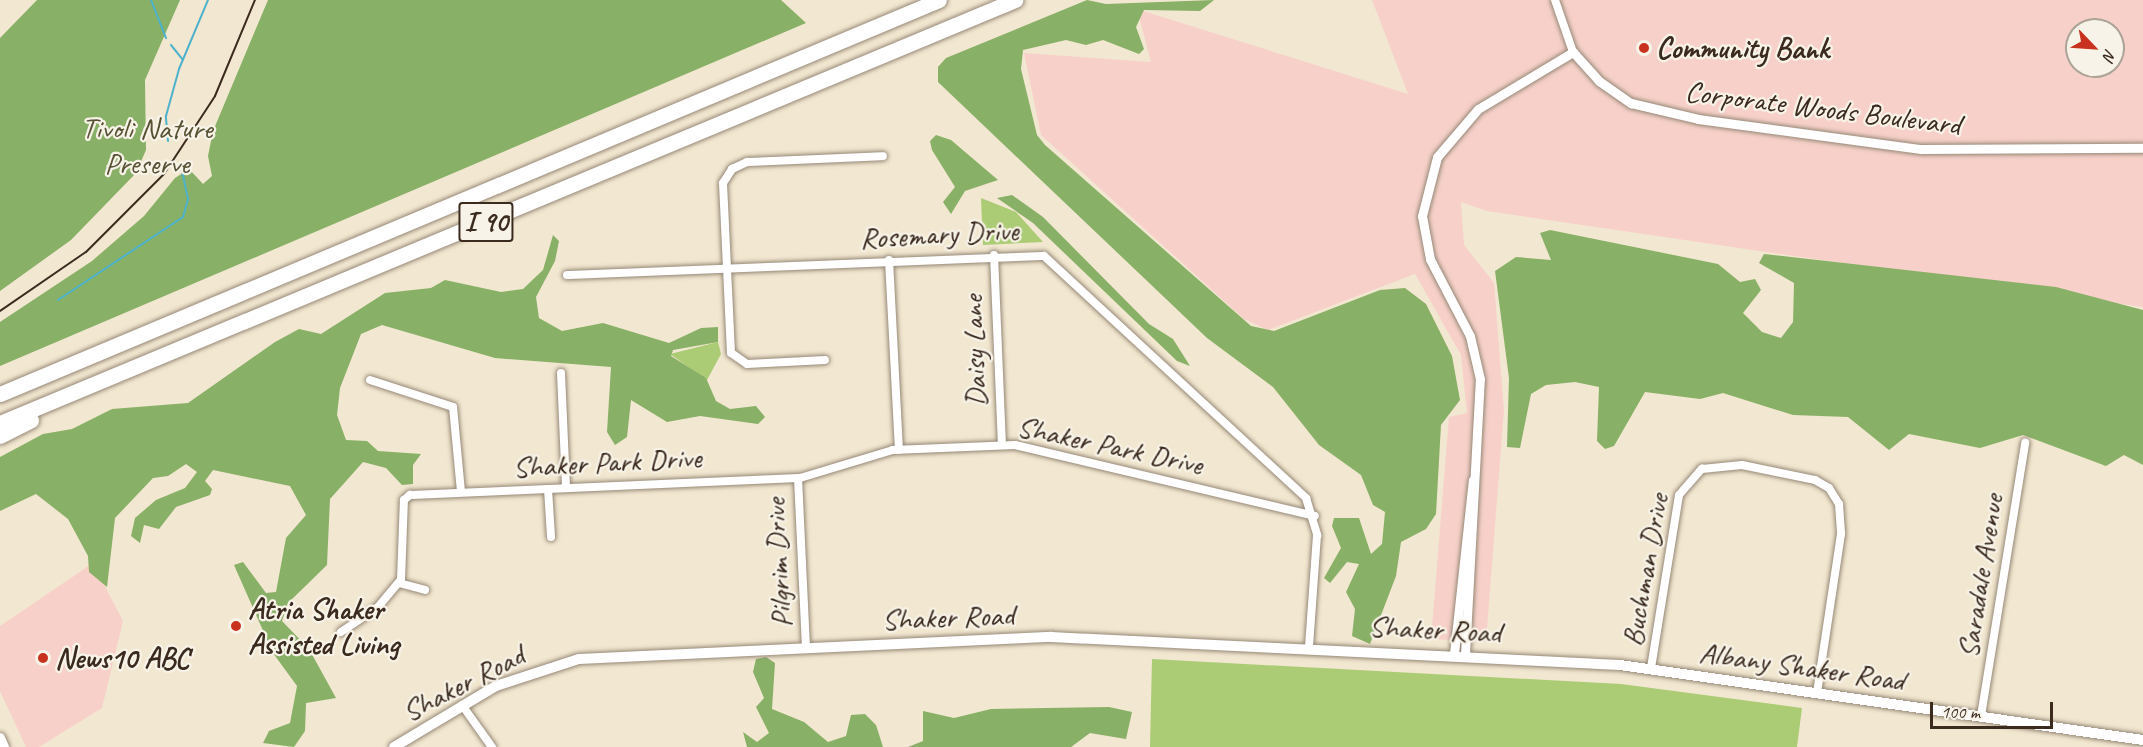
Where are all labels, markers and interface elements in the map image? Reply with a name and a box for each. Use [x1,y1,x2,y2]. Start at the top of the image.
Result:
north arrow [2065,18,2125,78]
place label: Community Bank [1656,30,1829,66]
marker: Community Bank [1637,41,1651,55]
text: N [2098,46,2121,63]
street label: Corporate Woods Boulevard [1683,73,1963,143]
park label: Tivoli Nature Preserve [82,110,212,180]
road number: I 90 [458,197,514,247]
street label: Rosemary Drive [859,212,1019,256]
street label: Daisy Lane [954,294,994,408]
street label: Shaker Park Drive [1013,408,1207,482]
street label: Shaker Park Drive [511,439,703,485]
street label: Buchman Drive [1614,491,1676,649]
street label: Saradale Avenue [1949,492,2011,660]
street label: Pilgrim Drive [757,497,799,629]
place label: Atria Shaker Assisted Living [248,591,399,662]
street label: Shaker Road [882,597,1014,637]
street label: Shaker Road [1369,608,1501,650]
marker: Atria Shaker Assisted Living [229,619,243,633]
street label: Albany Shaker Road [1696,634,1908,698]
street label: Shaker Road [396,637,530,729]
place label: News10 ABC [55,640,189,676]
marker: News10 ABC [36,651,50,665]
scale bar [1933,690,2056,728]
text: 100 m [1941,701,1980,723]

